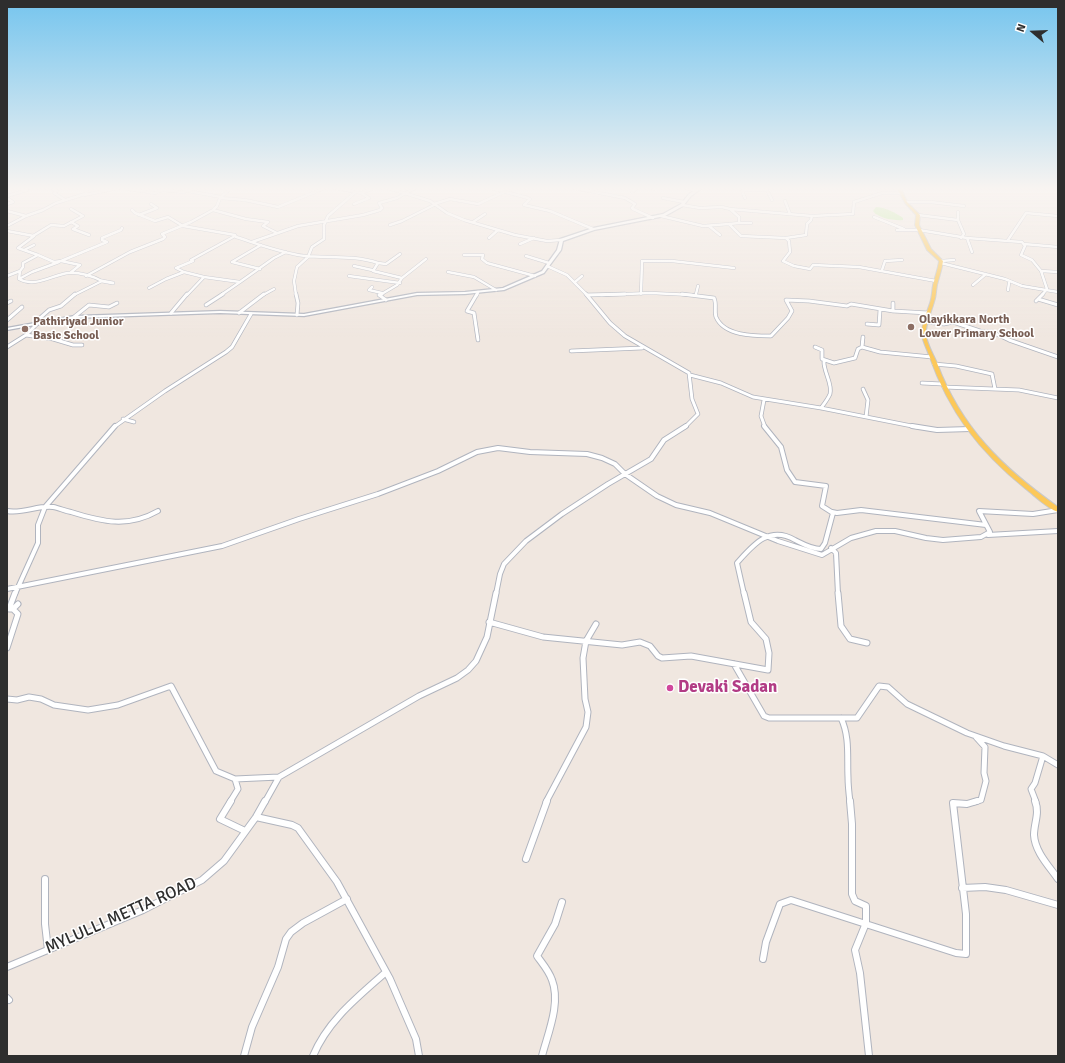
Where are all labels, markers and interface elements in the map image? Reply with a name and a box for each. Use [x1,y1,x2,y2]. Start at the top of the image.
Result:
north arrow [1013,12,1053,52]
text: N [1014,22,1029,34]
place label: Olayikkara North Lower Primary School [919,313,1034,341]
place label: Pathiriyad Junior Basic School [33,315,123,343]
marker: Olayikkara North Lower Primary School [906,322,916,332]
marker: Pathiriyad Junior Basic School [20,324,30,334]
place label: Devaki Sadan [678,678,777,698]
marker: Devaki Sadan [665,683,675,693]
street label: MYLULLI METTA ROAD [42,873,200,959]

